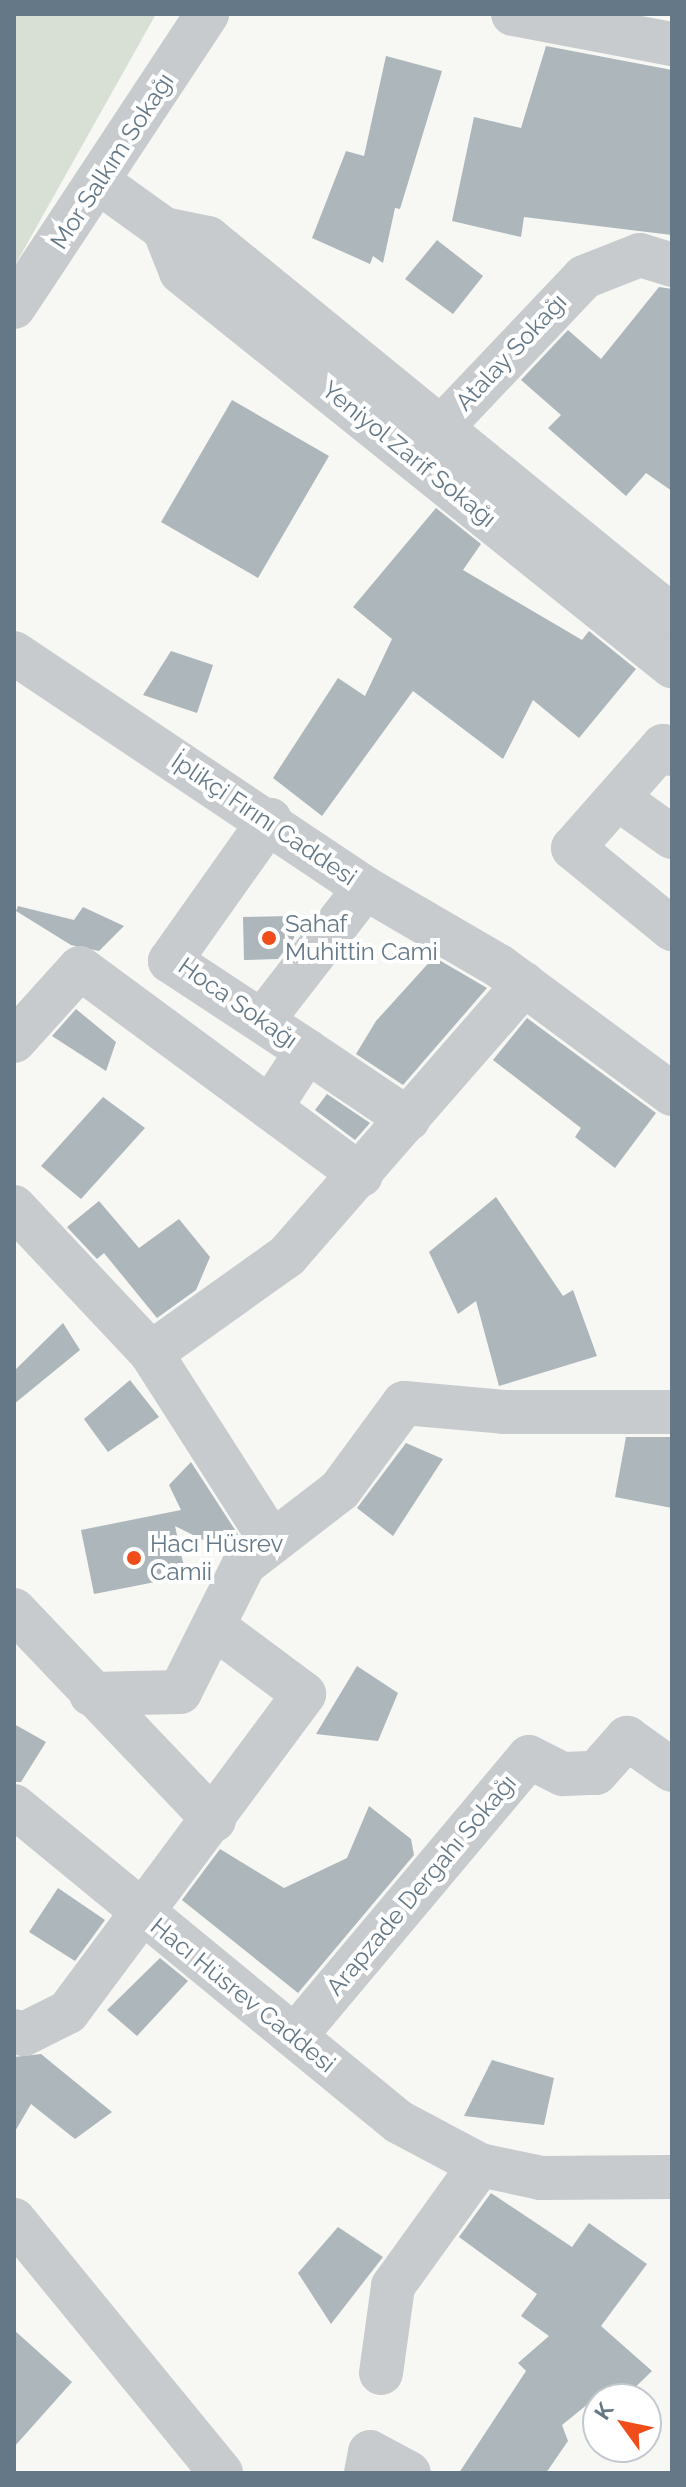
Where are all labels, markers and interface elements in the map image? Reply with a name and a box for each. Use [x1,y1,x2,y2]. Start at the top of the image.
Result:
street label: Mor Salkım Sokağı [44,67,180,255]
street label: Atalay Sokağı [449,287,573,417]
street label: Yeniyol Zarif Sokağı [316,375,502,533]
street label: İplikçi Fırını Caddesi [166,746,362,892]
place label: Sahaf Muhittin Cami [285,910,438,966]
marker: Sahaf Muhittin Cami [260,929,278,947]
street label: Hoca Sokağı [173,951,303,1055]
place label: Hacı Hüsrev Camii [150,1530,283,1586]
marker: Hacı Hüsrev Camii [125,1549,143,1567]
street label: Arapzade Dergahı Sokağı [320,1769,522,2001]
street label: Hacı Hüsrev Caddesi [145,1912,341,2078]
north arrow [582,2383,662,2463]
text: K [589,2398,618,2424]

